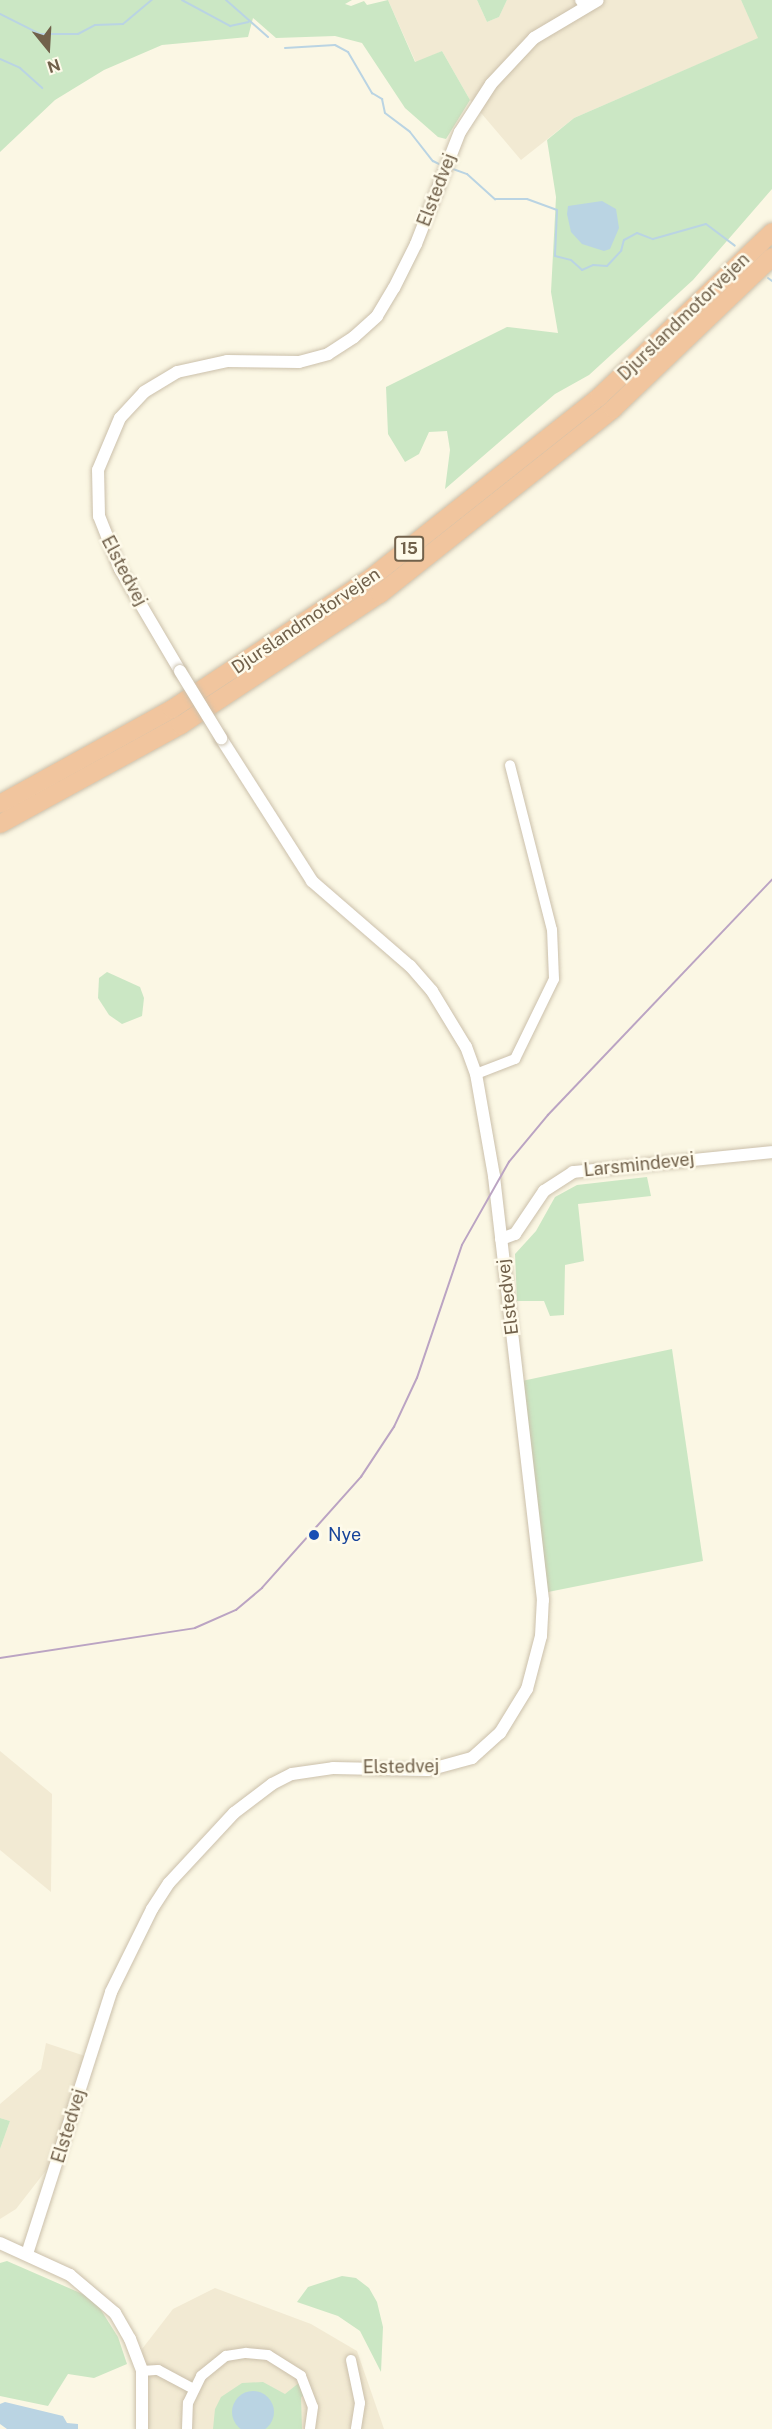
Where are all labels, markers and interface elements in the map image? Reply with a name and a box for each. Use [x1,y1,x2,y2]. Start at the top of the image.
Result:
north arrow [18,18,78,78]
text: N [45,55,63,77]
street label: Elstedvej [413,150,461,230]
street label: Djurslandmotorvejen [614,249,754,385]
street label: Elstedvej [96,532,152,610]
road number: 15 [394,536,424,562]
street label: Djurslandmotorvejen [228,563,384,679]
street label: Larsmindevej [583,1148,695,1182]
street label: Elstedvej [493,1258,523,1336]
place label: Nye [328,1524,361,1546]
marker: Nye [305,1526,323,1544]
street label: Elstedvej [363,1756,439,1778]
street label: Elstedvej [47,2086,91,2166]

